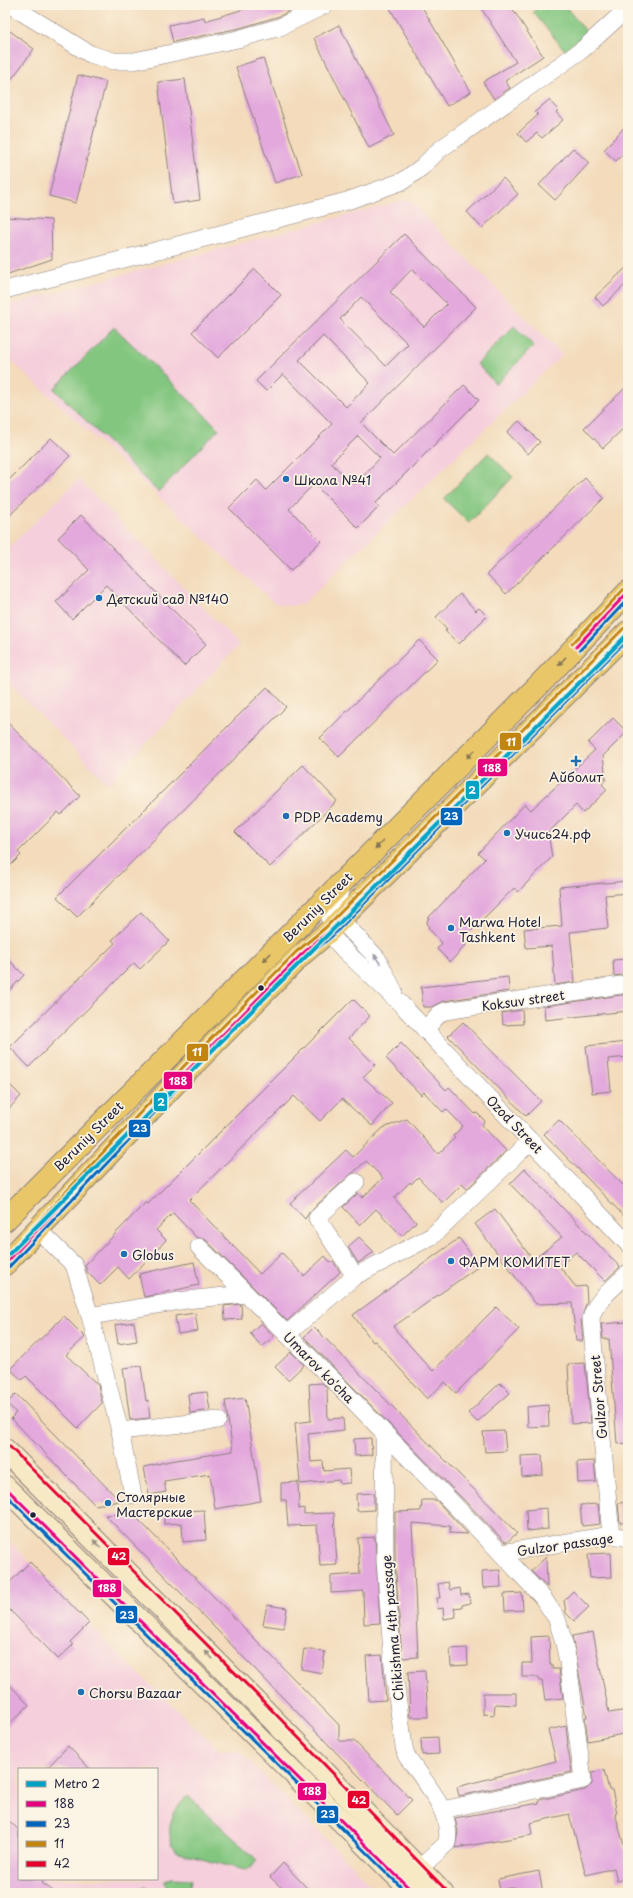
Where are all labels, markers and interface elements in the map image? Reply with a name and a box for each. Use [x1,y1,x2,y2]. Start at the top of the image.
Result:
place label: Школа №41 [294,470,371,489]
marker: Школа №41 [281,474,291,484]
place label: Детский сад №140 [106,589,229,608]
marker: Детский сад №140 [94,593,104,603]
one-way arrow [558,656,567,666]
line badge: 11 [499,732,522,751]
text: 11 [506,733,516,750]
one-way arrow [466,749,476,759]
marker: Айболит [570,755,582,767]
line badge: 188 [477,758,508,777]
text: 188 [482,759,502,776]
place label: Айболит [549,767,603,786]
line badge: 2 [465,780,480,800]
text: 2 [468,781,476,798]
place label: PDP Academy [294,807,383,826]
line badge: 23 [440,807,463,826]
text: 23 [444,807,458,824]
marker: PDP Academy [281,811,291,821]
place label: Учись24.рф [515,824,591,843]
marker: Учись24.рф [502,828,512,838]
one-way arrow [374,840,384,850]
street label: Beruniy Street [278,868,356,946]
place label: Marwa Hotel Tashkent [459,912,541,946]
marker: Marwa Hotel Tashkent [446,923,456,933]
one-way arrow [262,952,272,962]
one-way arrow [373,953,380,965]
unlabelled marker [256,983,266,993]
street label: Koksuv street [480,985,566,1015]
line badge: 11 [186,1043,209,1062]
text: 11 [192,1043,202,1060]
line badge: 188 [163,1071,193,1090]
text: 188 [168,1072,188,1089]
street label: Ozod Street [482,1091,548,1157]
line badge: 2 [153,1092,168,1112]
text: 2 [157,1093,165,1110]
street label: Beruniy Street [49,1097,127,1175]
line badge: 23 [128,1119,151,1138]
text: 23 [133,1119,147,1136]
place label: Globus [132,1245,174,1264]
marker: Globus [119,1249,129,1259]
place label: ФАРМ КОМИТЕТ [459,1252,570,1271]
marker: ФАРМ КОМИТЕТ [446,1256,456,1266]
street label: Umarov ko'cha [279,1327,359,1407]
street label: Gulzor Street [585,1354,611,1440]
place label: Столярные Мастерские [116,1487,193,1521]
marker: Столярные Мастерские [103,1498,113,1508]
unlabelled marker [28,1510,38,1520]
street label: Gulzor passage [516,1528,614,1560]
one-way arrow [92,1539,102,1549]
line badge: 42 [107,1547,130,1566]
text: 42 [112,1547,127,1564]
street label: Chikishma 4th passage [376,1554,408,1702]
line badge: 188 [92,1579,122,1598]
text: 188 [97,1579,117,1596]
line badge: 23 [115,1605,138,1624]
text: 23 [120,1606,134,1623]
one-way arrow [204,1651,214,1660]
place label: Chorsu Bazaar [89,1683,181,1702]
marker: Chorsu Bazaar [76,1687,86,1697]
legend [18,1768,158,1880]
text: Metro 2 [54,1774,100,1792]
line badge: 188 [297,1782,327,1801]
text: 188 [302,1782,322,1799]
line badge: 42 [347,1790,370,1809]
text: 42 [352,1791,367,1808]
text: 188 [54,1794,74,1812]
line badge: 23 [316,1805,339,1824]
text: 23 [321,1805,335,1822]
text: 23 [54,1814,70,1832]
text: 11 [54,1834,64,1852]
text: 42 [54,1854,70,1872]

